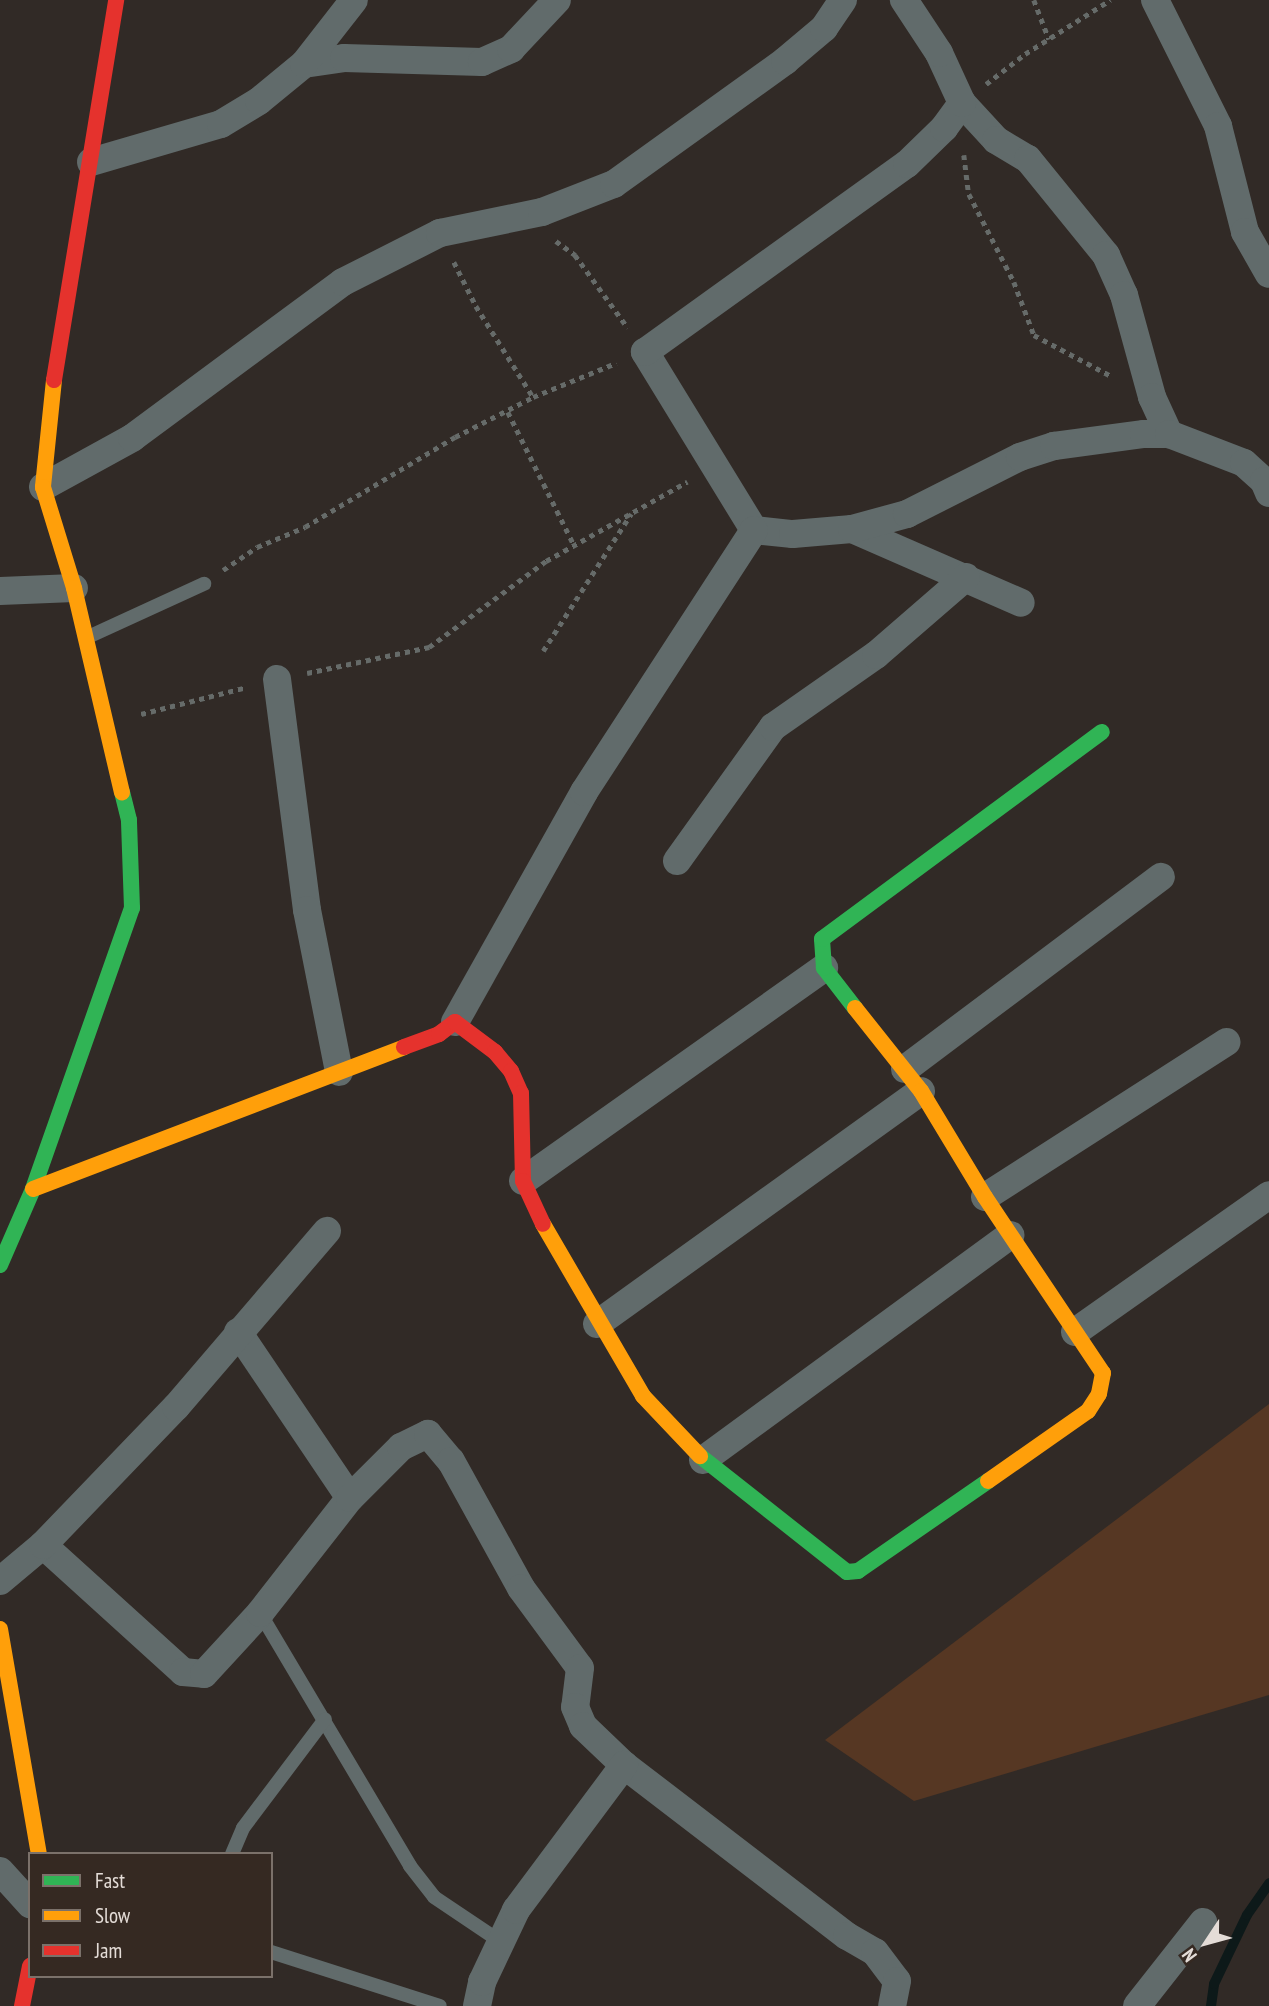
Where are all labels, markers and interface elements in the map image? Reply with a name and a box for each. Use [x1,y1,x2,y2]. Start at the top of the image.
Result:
legend [28,1852,273,1978]
text: Fast [95,1867,125,1894]
text: Slow [95,1902,130,1929]
north arrow [1171,1908,1241,1978]
text: Jam [95,1937,122,1964]
text: N [1176,1944,1202,1967]

